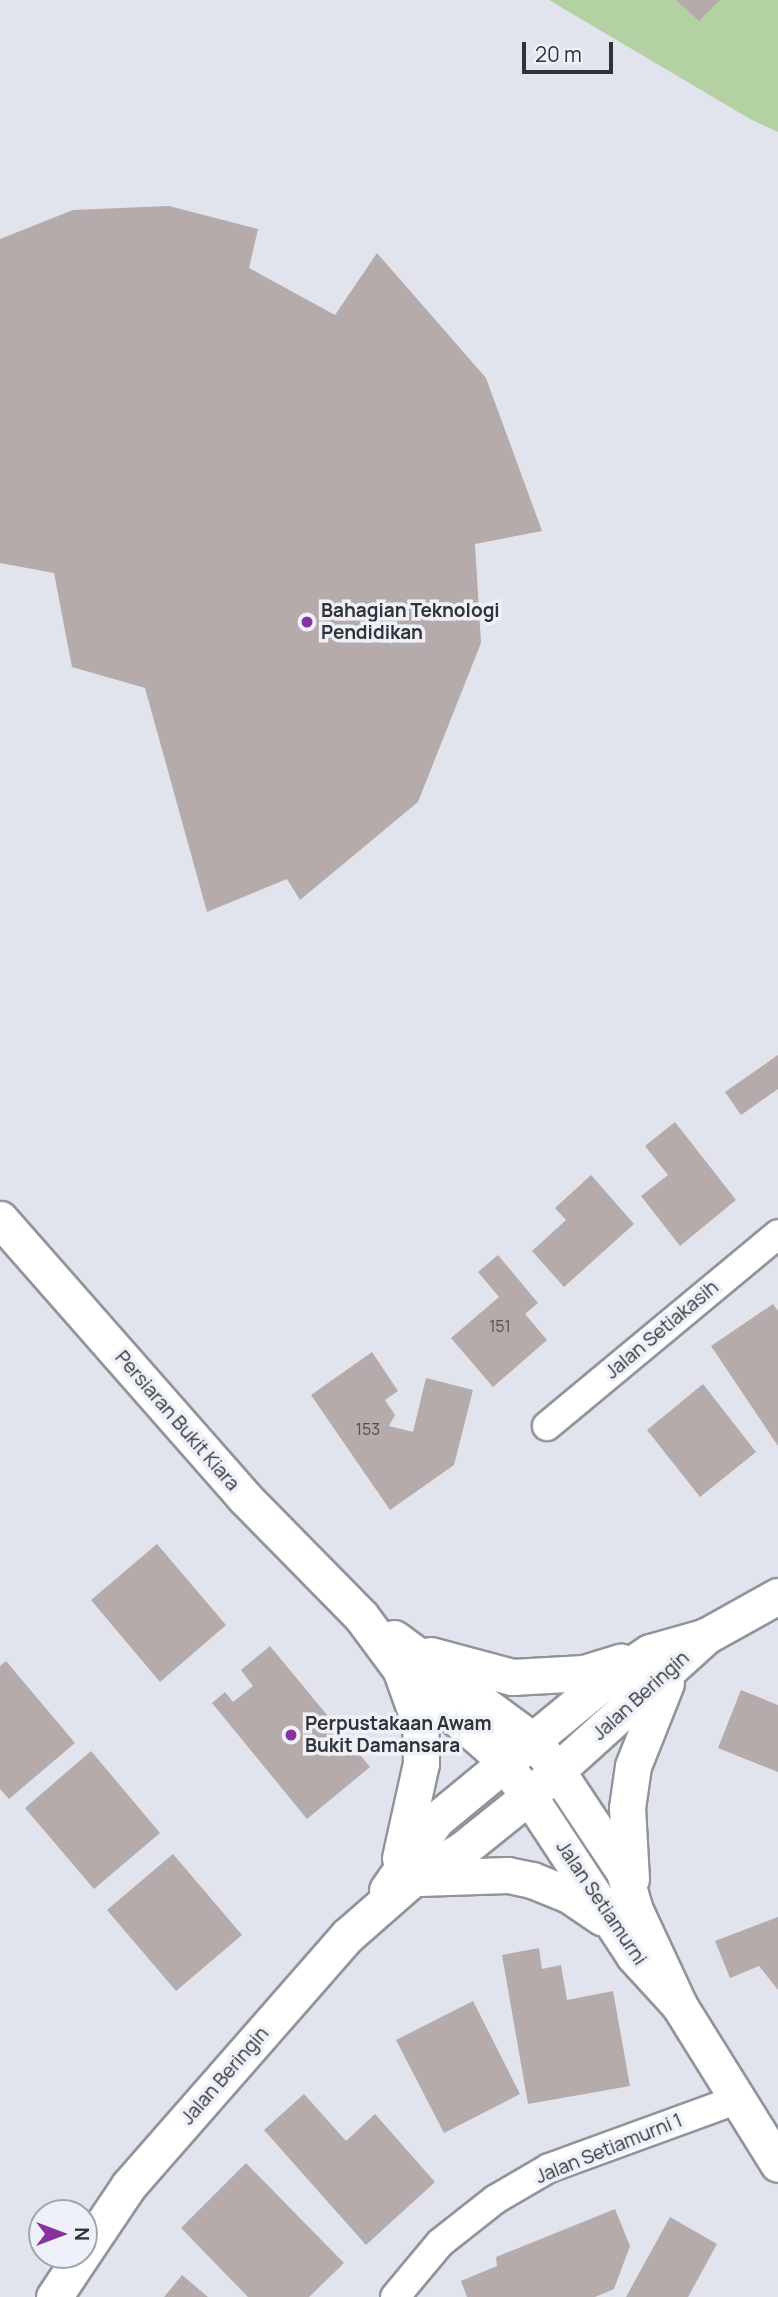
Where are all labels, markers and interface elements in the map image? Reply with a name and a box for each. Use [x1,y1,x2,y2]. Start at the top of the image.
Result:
scale bar [526,28,617,72]
text: 20 m [535,40,582,68]
place label: Bahagian Teknologi Pendidikan [321,600,500,644]
marker: Bahagian Teknologi Pendidikan [299,614,315,630]
street label: Jalan Setiakasih [601,1276,723,1384]
house number: 151 [489,1316,511,1336]
street label: Persiaran Bukit Kiara [110,1347,244,1495]
house number: 153 [356,1419,380,1439]
street label: Jalan Beringin [588,1647,694,1745]
place label: Perpustakaan Awam Bukit Damansara [305,1713,492,1757]
marker: Perpustakaan Awam Bukit Damansara [283,1727,299,1743]
street label: Jalan Setiamurni [551,1837,651,1969]
street label: Jalan Beringin [176,2023,274,2129]
street label: Jalan Setiamurni 1 [532,2109,686,2189]
north arrow [28,2199,98,2269]
text: N [69,2227,95,2241]

